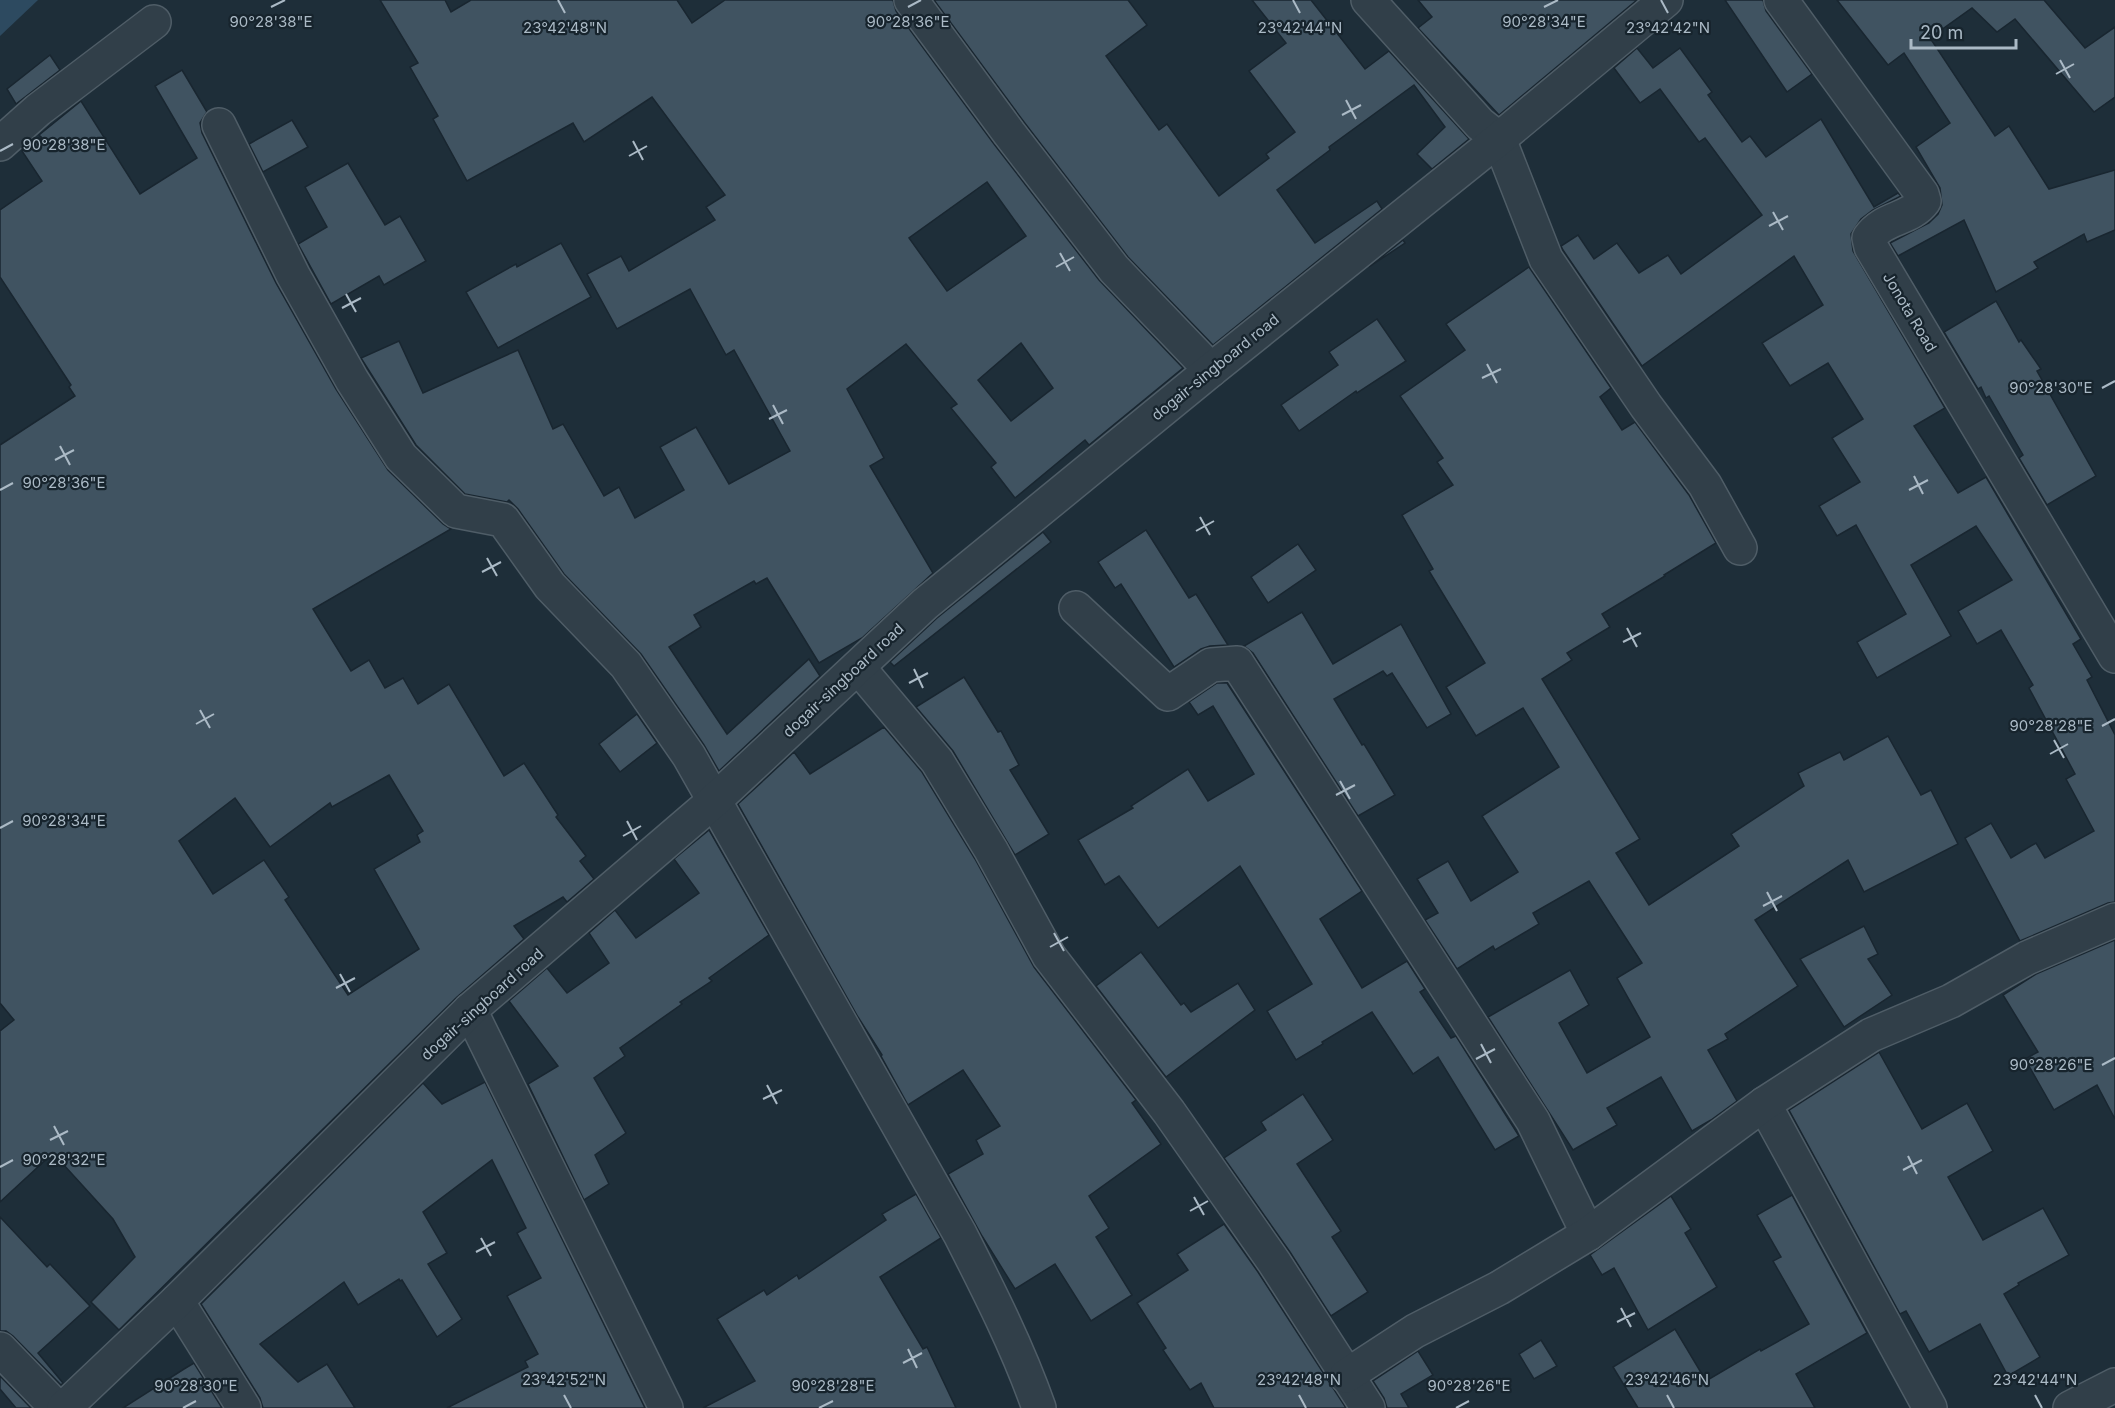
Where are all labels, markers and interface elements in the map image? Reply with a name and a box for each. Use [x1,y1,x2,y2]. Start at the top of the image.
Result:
text: 90°28'38"E [229,12,313,31]
text: 90°28'36"E [866,12,950,31]
text: 90°28'34"E [1502,12,1586,31]
scale bar [1911,12,2016,50]
text: 23°42'48"N [523,18,607,37]
text: 23°42'44"N [1258,18,1342,37]
text: 23°42'42"N [1626,18,1710,37]
text: 20 m [1920,22,1963,43]
text: 90°28'38"E [22,135,106,154]
street label: Jonota Road [1879,269,1941,355]
street label: dogair-singboard road [1147,310,1283,424]
text: 90°28'30"E [2009,378,2093,397]
text: 90°28'36"E [22,473,106,492]
street label: dogair-singboard road [778,619,908,741]
text: 90°28'28"E [2010,716,2092,735]
text: 90°28'34"E [22,811,106,830]
street label: dogair-singboard road [417,944,547,1064]
text: 90°28'26"E [2010,1055,2092,1074]
text: 90°28'32"E [23,1150,105,1169]
text: 23°42'52"N [522,1370,606,1389]
text: 23°42'48"N [1257,1370,1341,1389]
text: 23°42'46"N [1625,1370,1709,1389]
text: 23°42'44"N [1993,1370,2077,1389]
text: 90°28'30"E [154,1376,238,1395]
text: 90°28'28"E [792,1376,874,1395]
text: 90°28'26"E [1428,1376,1510,1395]

